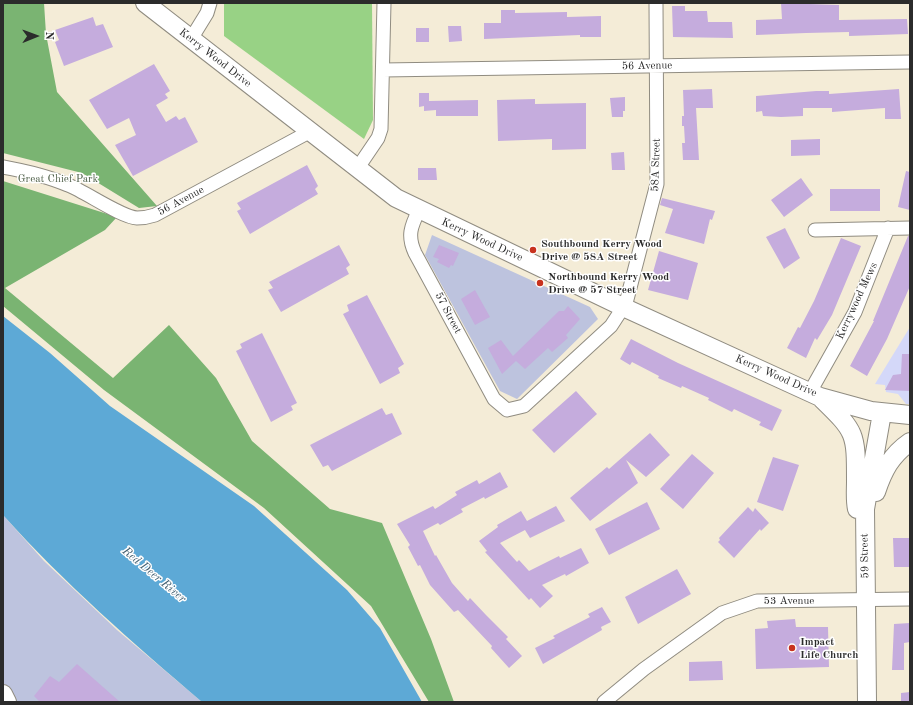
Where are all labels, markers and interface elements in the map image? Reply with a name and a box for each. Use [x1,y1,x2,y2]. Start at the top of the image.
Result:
north arrow [16,16,56,56]
street label: Kerry Wood Drive [176,26,254,90]
text: N [43,31,54,40]
street label: 56 Avenue [622,59,672,73]
street label: 58A Street [648,138,664,192]
park label: Great Chief Park [18,172,98,186]
street label: 56 Avenue [155,183,207,219]
street label: Kerry Wood Drive [439,215,525,265]
place label: Southbound Kerry Wood Drive @ 58A Street [541,237,662,263]
marker: Southbound Kerry Wood Drive @ 58A Street [528,245,538,255]
street label: Kerrywood Mews [833,260,881,342]
place label: Northbound Kerry Wood Drive @ 57 Street [548,270,669,296]
marker: Northbound Kerry Wood Drive @ 57 Street [535,278,545,288]
street label: 57 Street [432,290,464,336]
street label: Kerry Wood Drive [733,352,819,400]
street label: 59 Street [858,533,872,579]
water label: Red Deer River [119,544,189,606]
street label: 53 Avenue [764,594,814,608]
place label: Impact Life Church [800,635,858,661]
marker: Impact Life Church [787,643,797,653]

